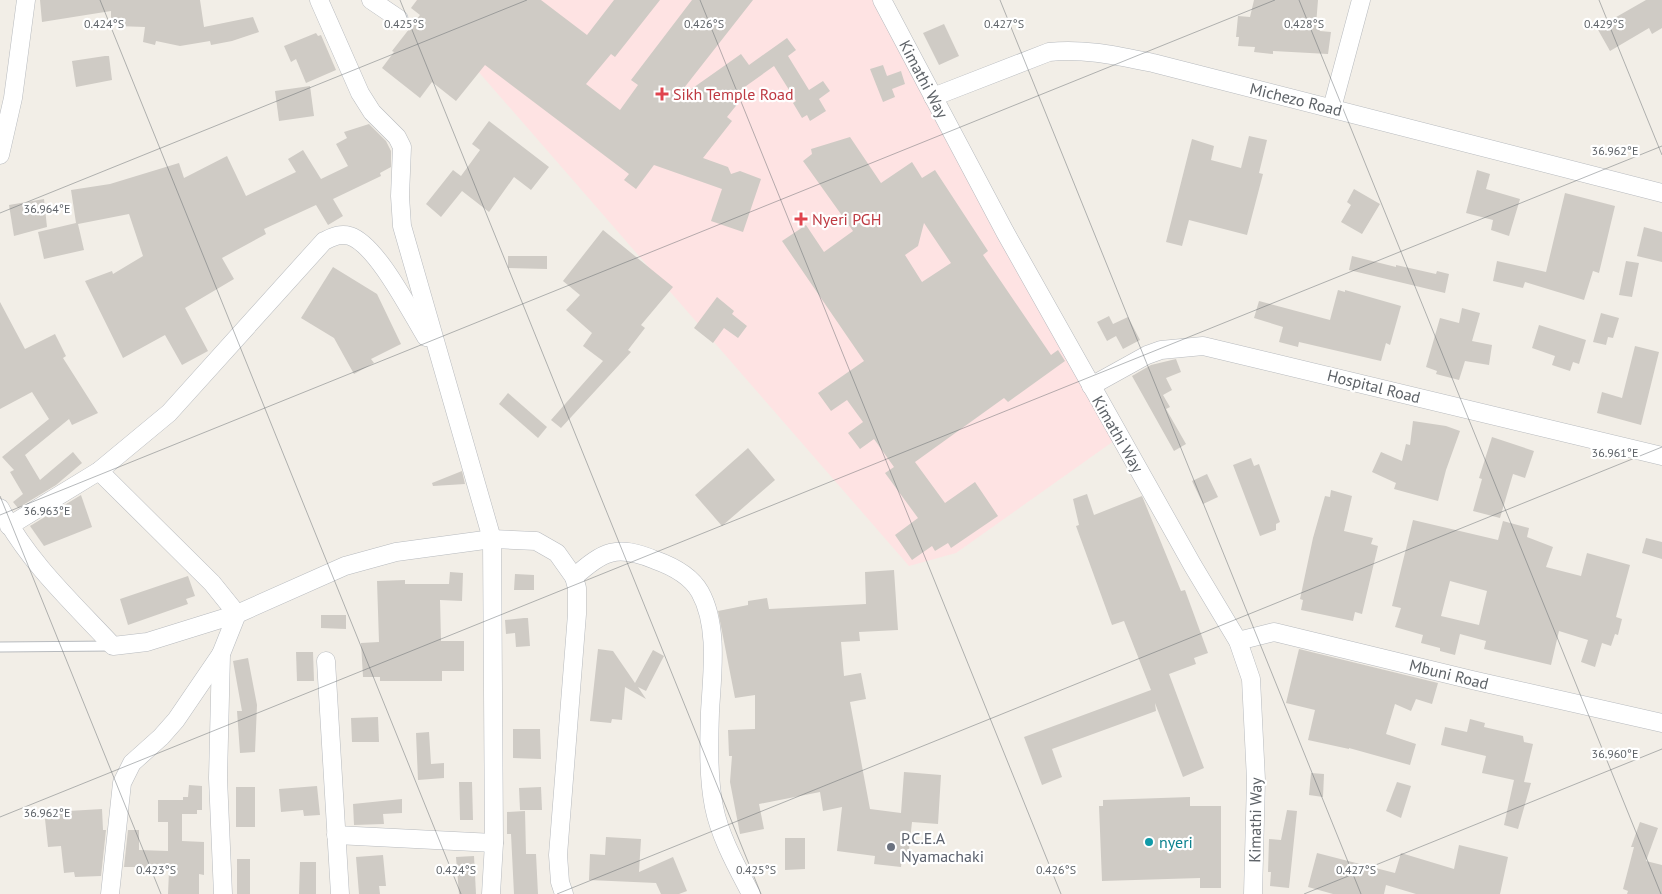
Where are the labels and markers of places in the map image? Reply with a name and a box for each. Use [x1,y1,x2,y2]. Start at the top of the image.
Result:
place label: Sikh Temple Road [673,84,794,104]
marker: Sikh Temple Road [655,87,669,101]
place label: Nyeri PGH [812,209,881,229]
marker: Nyeri PGH [794,212,808,226]
place label: P.C.E.A Nyamachaki [901,828,984,866]
place label: nyeri [1159,832,1193,852]
marker: nyeri [1143,836,1155,848]
marker: P.C.E.A Nyamachaki [885,841,897,853]

